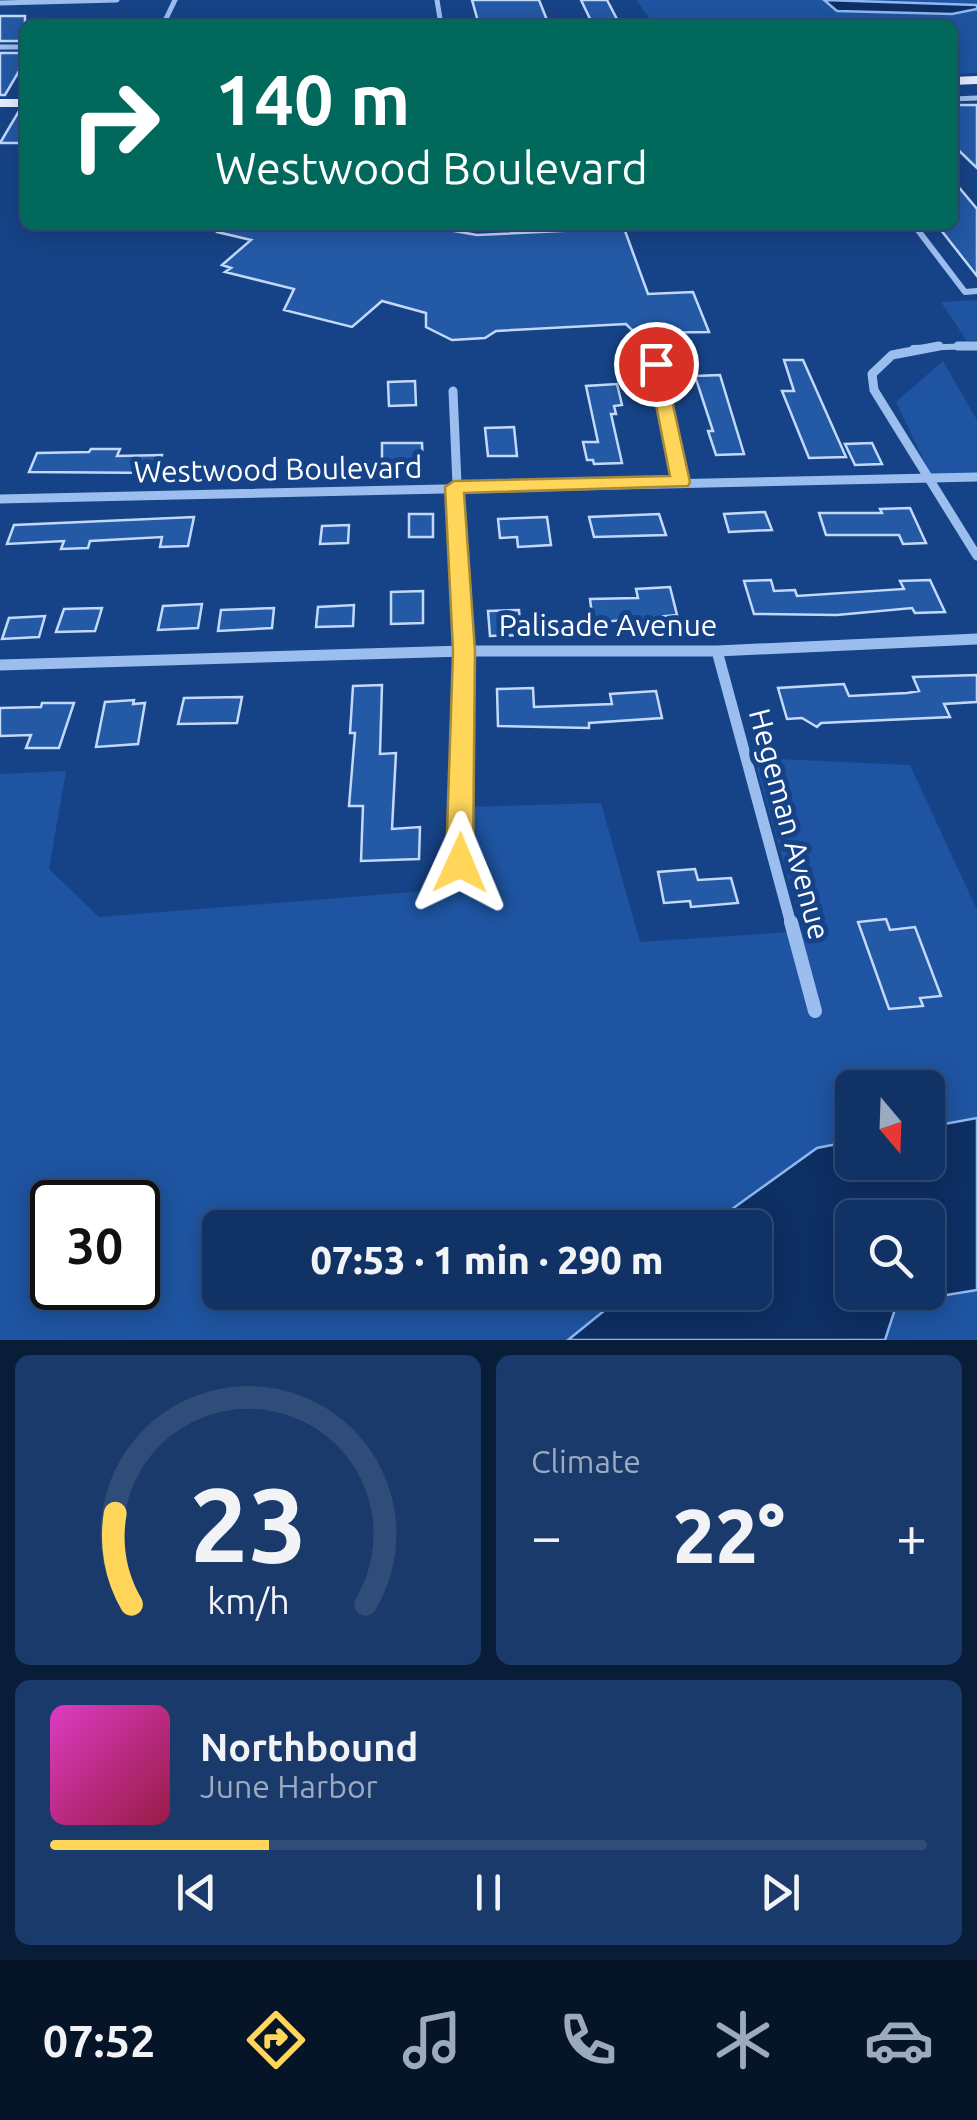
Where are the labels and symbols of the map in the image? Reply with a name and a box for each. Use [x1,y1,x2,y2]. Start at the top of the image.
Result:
pin [614,322,699,407]
street label: Westwood Boulevard [133,449,423,489]
street label: Palisade Avenue [499,608,717,642]
street label: Hegeman Avenue [743,705,837,943]
position arrow [408,811,512,915]
north arrow [835,1070,945,1180]
speed limit sign: 30 [30,1180,160,1310]

